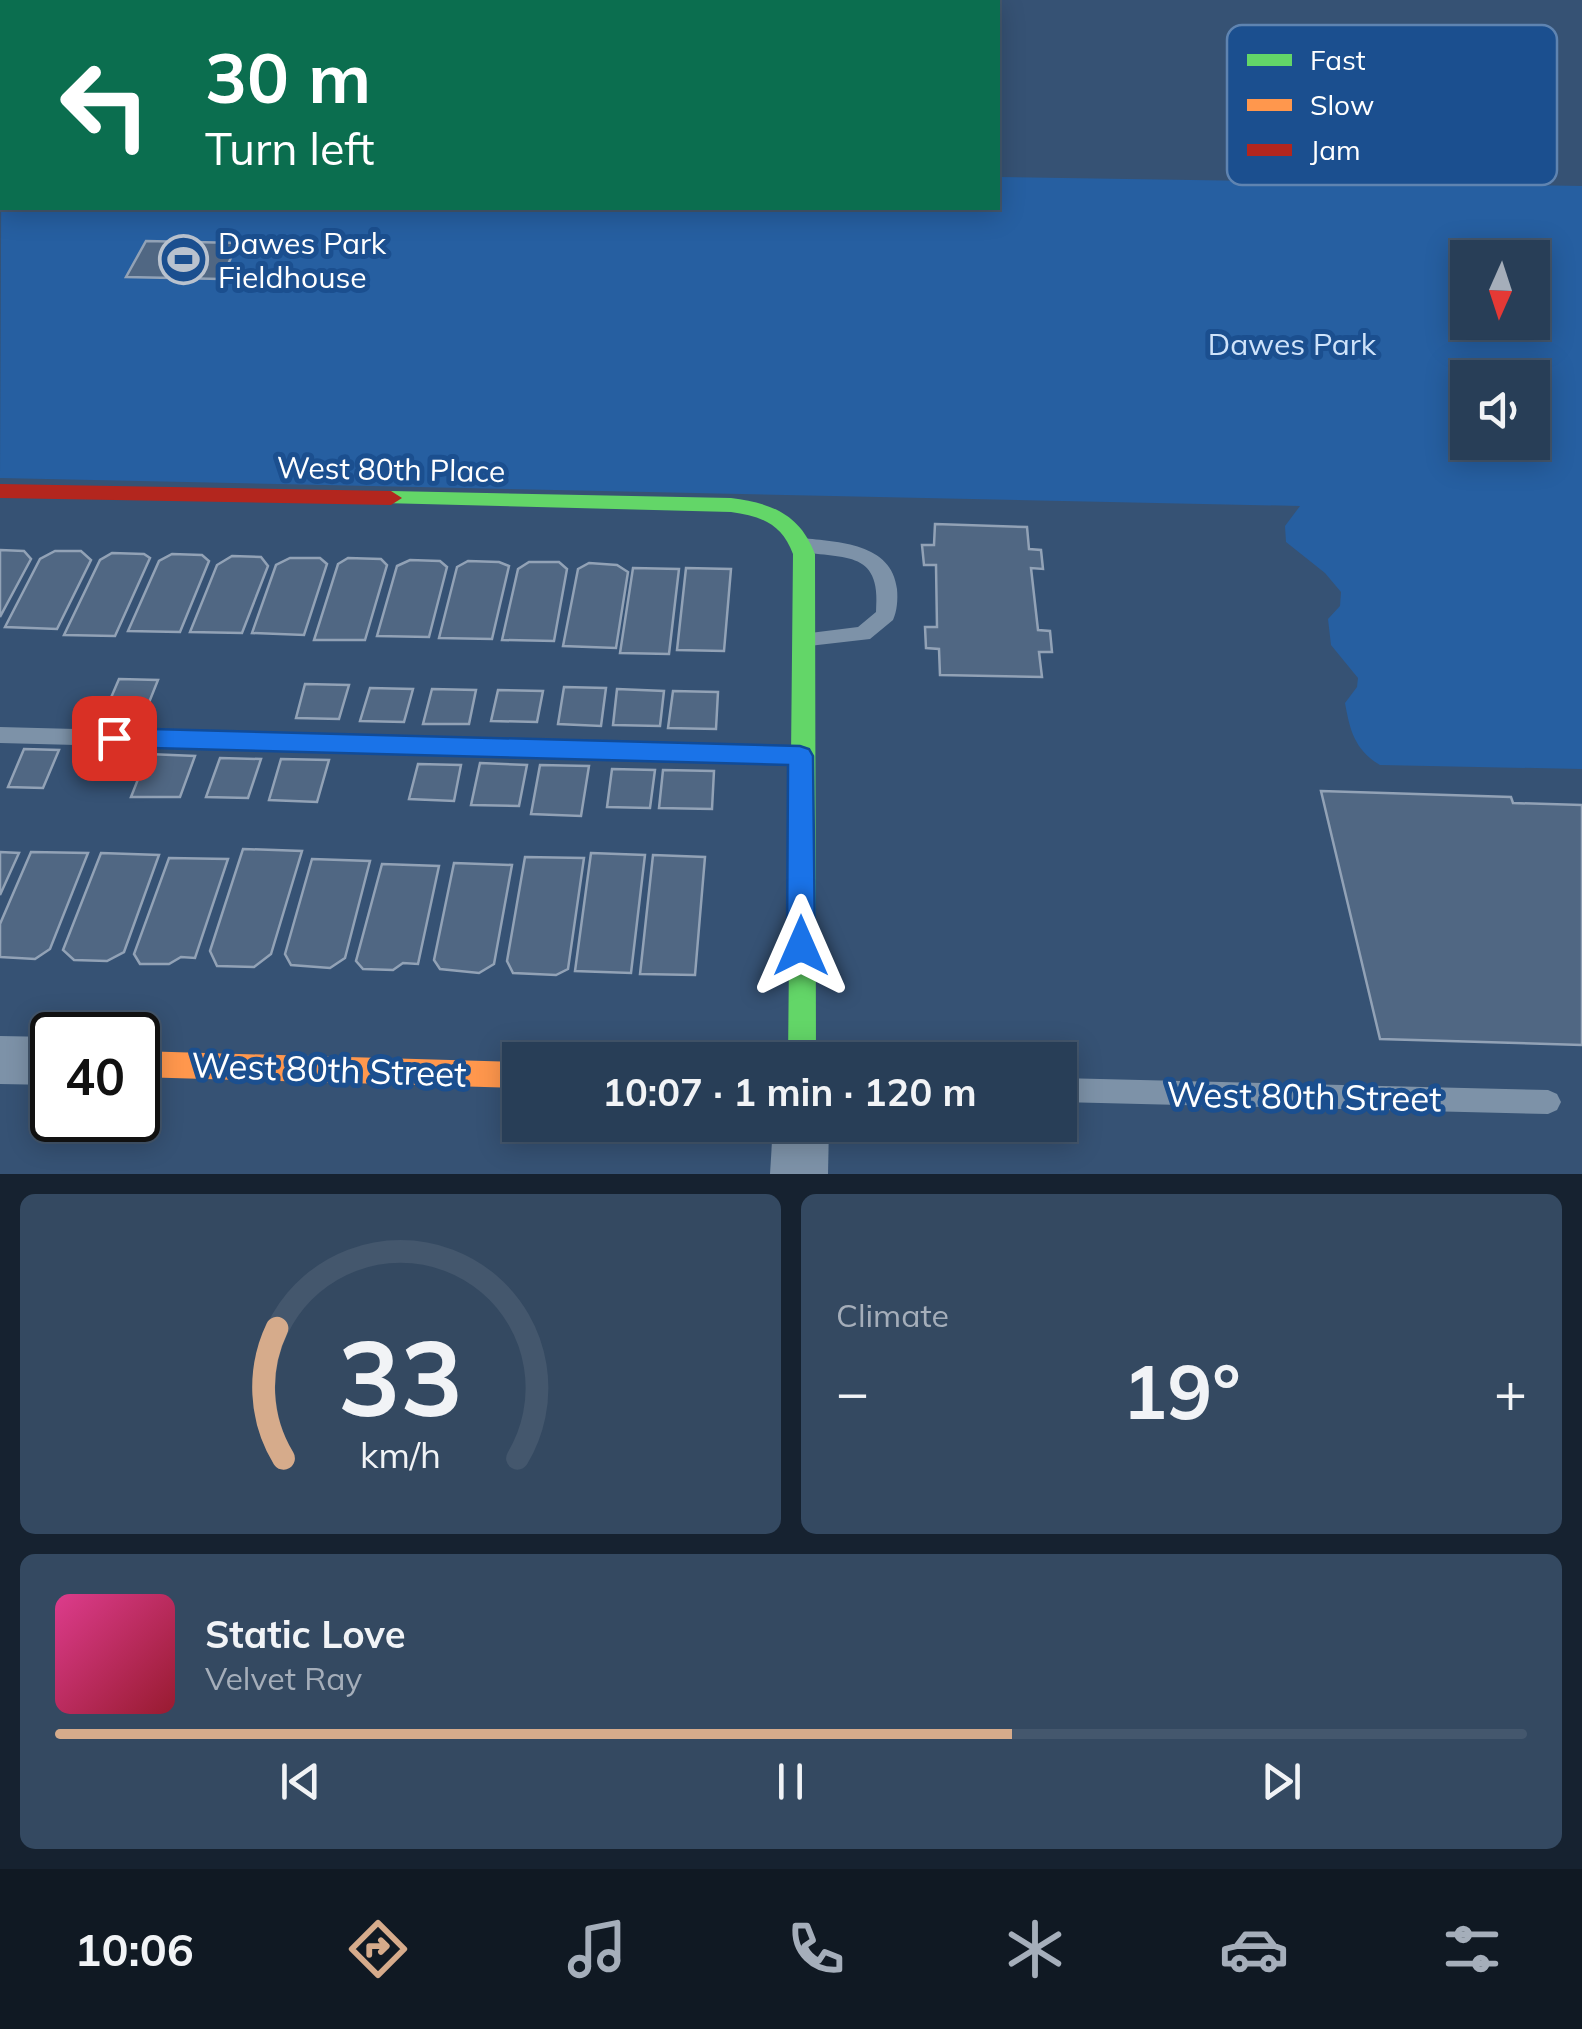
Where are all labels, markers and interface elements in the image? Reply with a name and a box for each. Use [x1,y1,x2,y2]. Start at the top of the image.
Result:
legend [1227,25,1557,185]
text: 30 m [205,33,371,121]
icon: left [40,40,170,170]
text: Fast [1310,42,1366,77]
text: Slow [1310,87,1374,122]
text: Turn left [205,120,374,176]
text: Jam [1310,132,1361,167]
place label: Dawes Park Fieldhouse [218,224,387,296]
sports icon: Dawes Park Fieldhouse [157,234,209,286]
north arrow [1450,240,1550,340]
map controls [1450,240,1550,460]
park label: Dawes Park [1208,325,1377,363]
button: sound [1450,360,1550,460]
street label: West 80th Place [276,448,506,490]
pin [72,696,157,781]
icon: arrive [87,711,142,766]
position arrow [749,894,853,998]
speed limit sign: 40 [30,1012,160,1142]
street label: West 80th Street [191,1042,467,1096]
text: 10:07 · 1 min · 120 m [602,1068,977,1116]
street label: West 80th Street [1166,1072,1442,1120]
text: Climate [836,1295,949,1335]
text: 33 [338,1311,463,1442]
text: 19° [1122,1344,1241,1438]
text: − [836,1357,869,1426]
text: + [1494,1357,1527,1426]
text: km/h [360,1432,441,1477]
text: Static Love [205,1610,406,1658]
text: Velvet Ray [205,1658,362,1698]
icon: previous [273,1754,328,1809]
icon: pause [763,1754,818,1809]
icon: next [1254,1754,1309,1809]
icon: directions [343,1914,413,1984]
icon: music [562,1914,632,1984]
icon: phone [781,1914,851,1984]
icon: climate [1000,1914,1070,1984]
icon: car [1219,1914,1289,1984]
icon: filters [1437,1914,1507,1984]
text: 10:06 [74,1921,194,1977]

